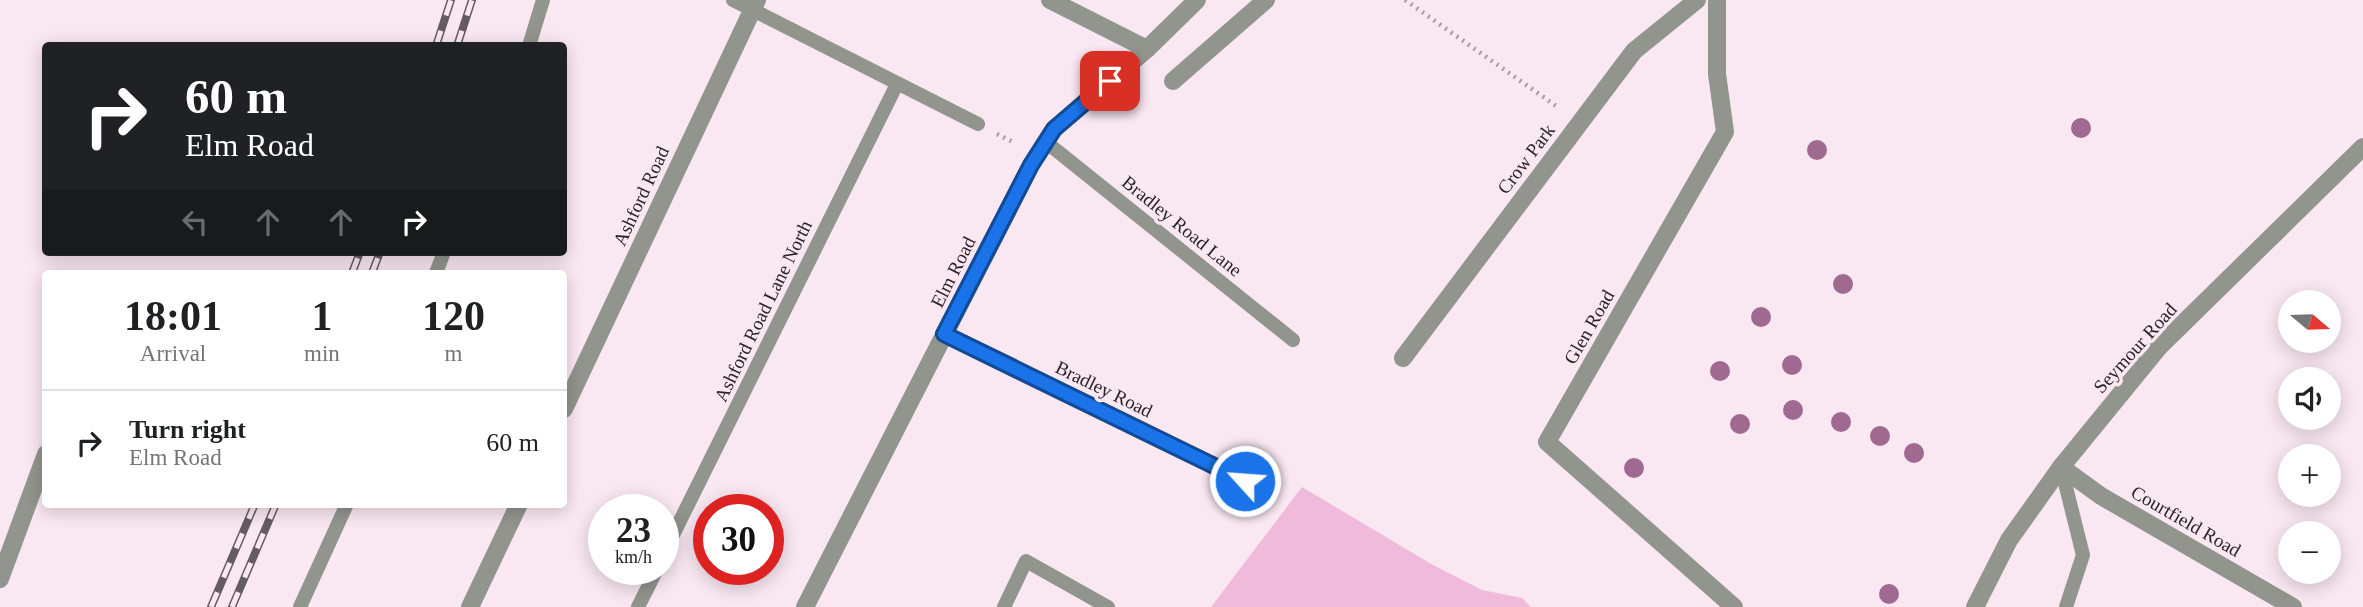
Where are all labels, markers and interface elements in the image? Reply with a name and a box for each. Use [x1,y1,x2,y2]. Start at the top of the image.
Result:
pin [1080,51,1140,111]
icon: arrive [1091,62,1129,100]
text: 60 m [185,69,287,124]
icon: right [70,70,161,161]
street label: Crow Park [1493,120,1559,198]
text: Elm Road [185,127,314,163]
street label: Ashford Road [609,143,673,249]
street label: Bradley Road Lane [1118,171,1246,281]
icon: left [176,203,214,241]
icon: ahead [249,203,287,241]
icon: ahead [322,203,360,241]
icon: right [395,203,433,241]
street label: Ashford Road Lane North [710,217,816,405]
street label: Elm Road [926,233,980,311]
street label: Glen Road [1559,286,1619,368]
north arrow [2278,290,2342,354]
map controls [2278,290,2341,584]
text: 18:01 [124,293,222,339]
text: 1 [311,293,332,339]
text: 120 [422,293,485,339]
street label: Seymour Road [2089,298,2181,397]
text: Arrival [140,341,206,366]
text: min [304,341,340,366]
text: m [444,341,462,366]
street label: Bradley Road [1052,357,1156,422]
button: sound [2278,367,2341,430]
text: Turn right [129,415,246,444]
icon: right [70,424,108,462]
text: 60 m [486,428,539,457]
position arrow [1208,444,1282,518]
button: + [2278,444,2341,507]
text: Elm Road [129,445,222,470]
street label: Courtfield Road [2128,481,2245,561]
speed limit sign: 30 [693,494,784,585]
text: 23 [616,511,651,550]
button: − [2278,521,2341,584]
text: km/h [615,547,652,567]

